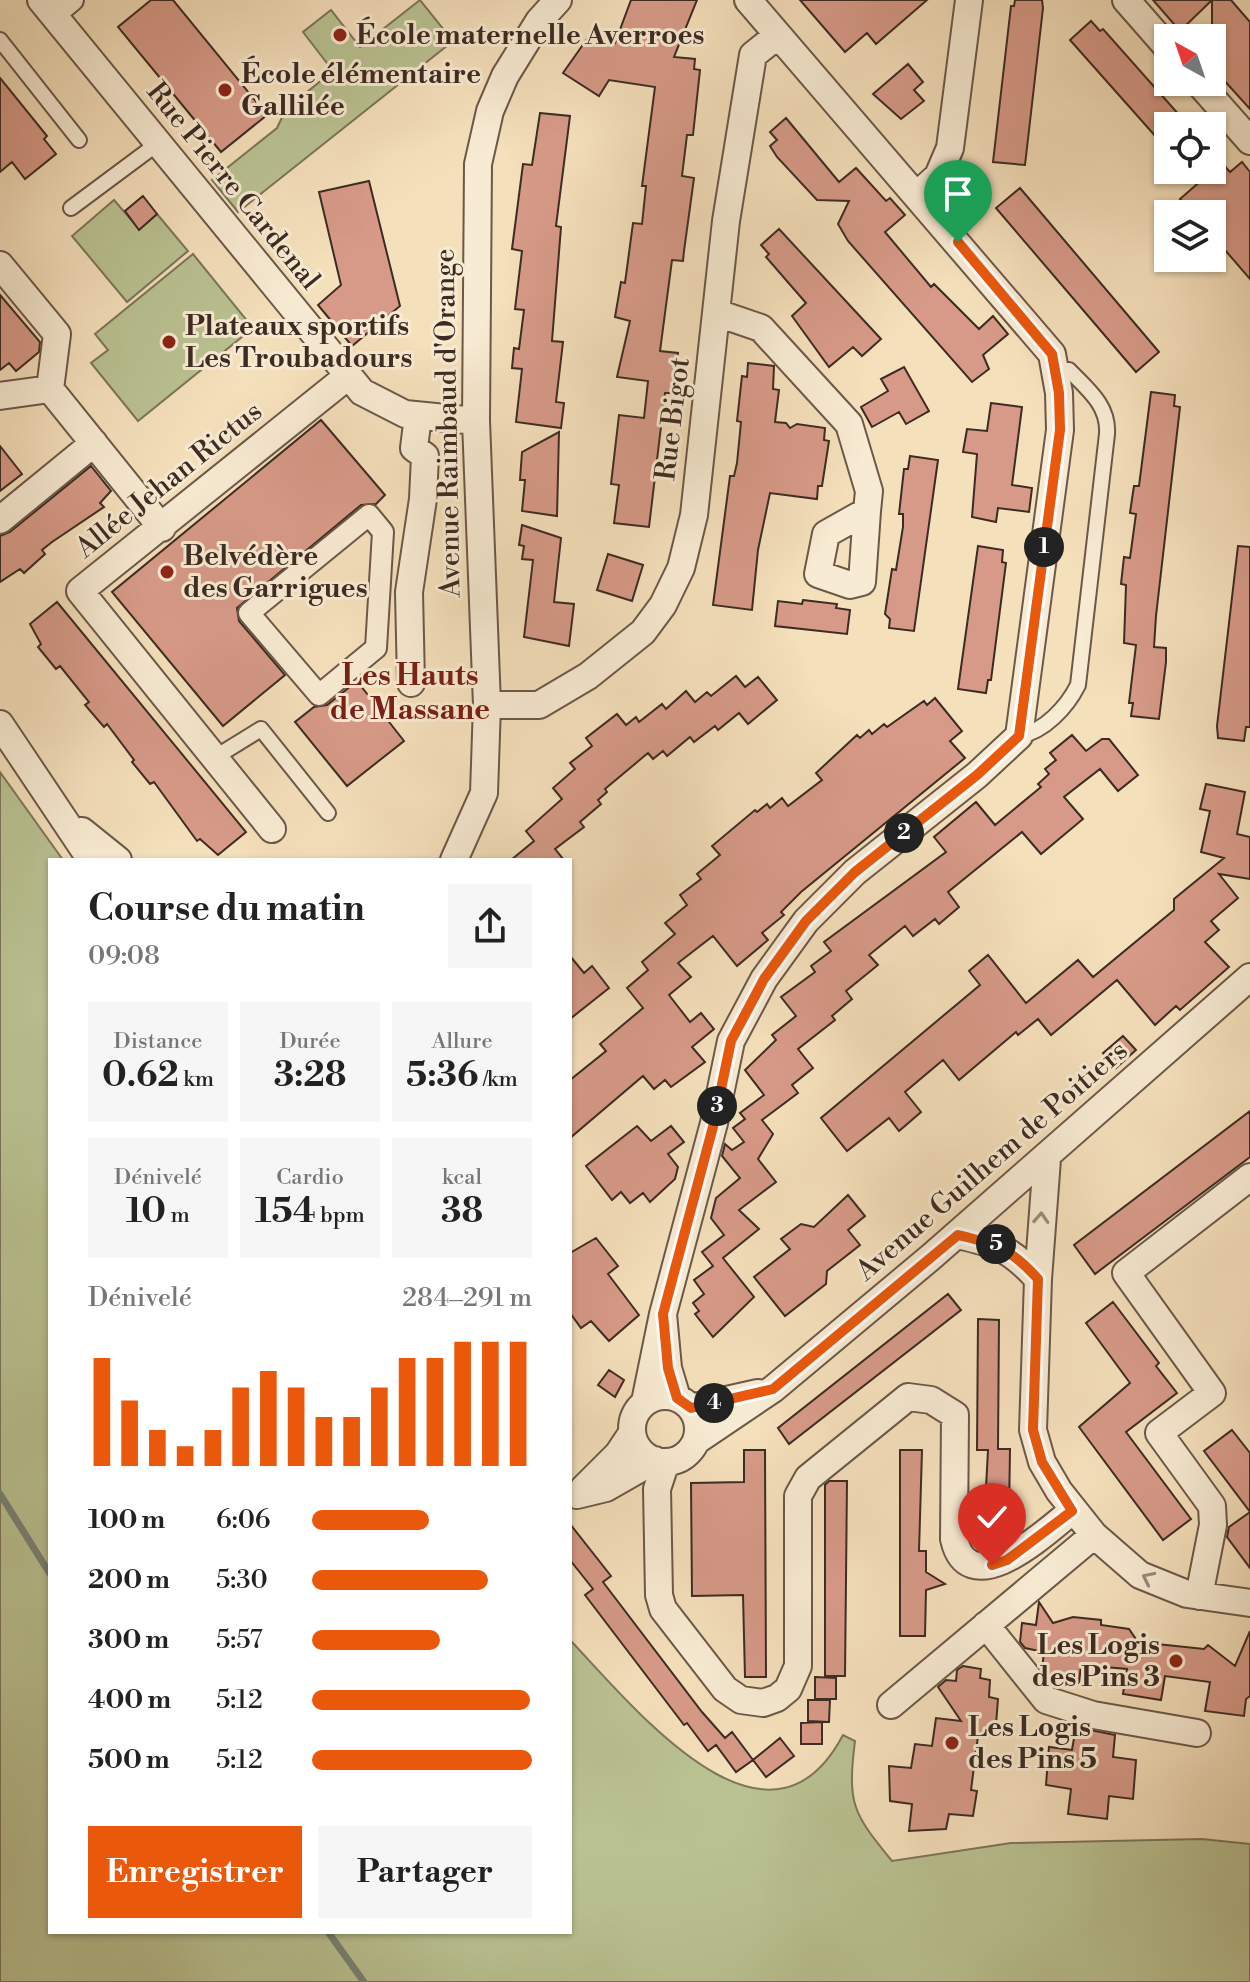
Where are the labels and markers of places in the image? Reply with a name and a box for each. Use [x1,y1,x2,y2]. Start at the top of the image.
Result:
place label: École maternelle Averroes [356,16,705,53]
marker: École maternelle Averroes [331,26,349,44]
place label: École élémentaire Gallilée [241,55,481,124]
marker: École élémentaire Gallilée [216,81,234,99]
pin [924,160,992,242]
place label: Plateaux sportifs Les Troubadours [185,309,412,376]
marker: Plateaux sportifs Les Troubadours [160,333,178,351]
pin: 1 [1024,527,1064,567]
place label: Belvédère des Garrigues [183,539,368,606]
marker: Belvédère des Garrigues [158,563,176,581]
pin: 2 [884,813,924,853]
pin: 3 [697,1086,737,1126]
pin: 5 [976,1224,1016,1264]
pin: 4 [694,1383,734,1423]
pin [958,1483,1026,1565]
place label: Les Logis des Pins 3 [1032,1628,1160,1695]
marker: Les Logis des Pins 3 [1167,1652,1185,1670]
place label: Les Logis des Pins 5 [968,1710,1097,1777]
marker: Les Logis des Pins 5 [943,1734,961,1752]

